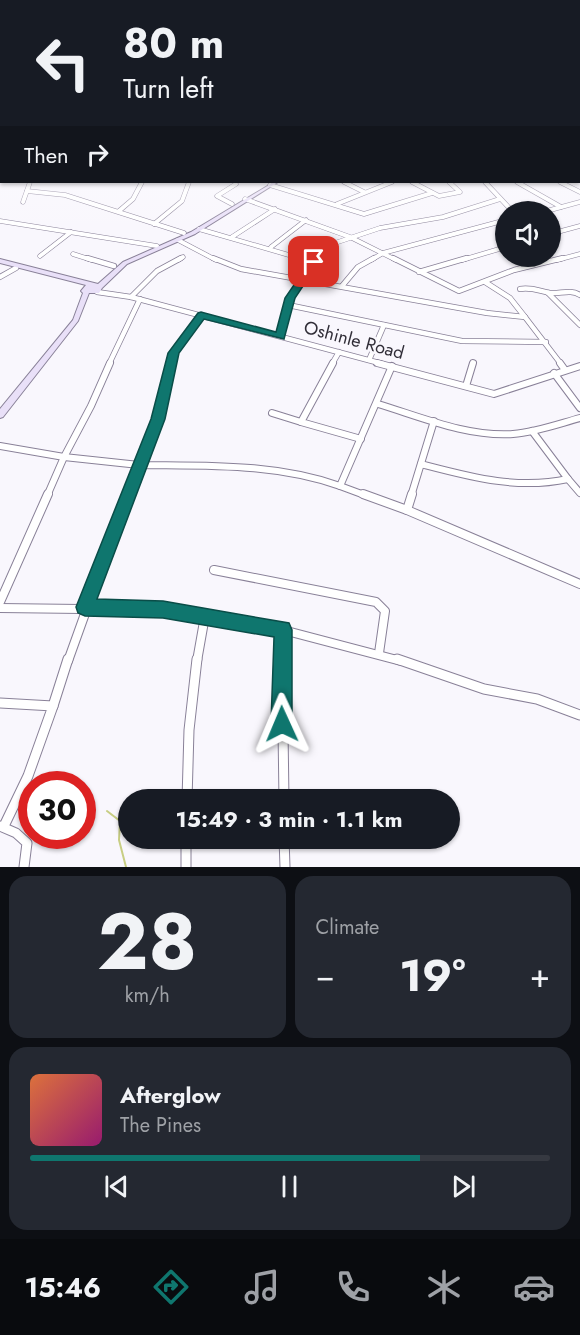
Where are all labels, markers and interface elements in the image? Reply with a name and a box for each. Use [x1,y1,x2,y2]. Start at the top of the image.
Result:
text: 80 m [123,13,224,74]
icon: left [24,24,102,102]
text: Turn left [123,69,213,108]
icon: right [81,138,114,171]
text: Then [24,139,69,171]
map controls [495,201,561,267]
button: sound [495,201,561,267]
pin [288,236,339,287]
icon: arrive [297,245,330,278]
street label: Oshinle Road [301,314,407,366]
position arrow [250,692,314,756]
speed limit sign: 30 [18,771,96,849]
text: 15:49 · 3 min · 1.1 km [176,803,402,835]
text: 28 [97,886,197,998]
text: Climate [316,913,379,942]
text: 19° [399,943,466,1008]
text: − [316,952,335,999]
text: + [530,952,550,999]
text: km/h [125,981,170,1010]
text: Afterglow [120,1079,221,1111]
text: The Pines [120,1111,201,1140]
icon: previous [100,1170,133,1203]
icon: pause [273,1170,306,1203]
icon: next [447,1170,480,1203]
icon: directions [150,1266,192,1308]
icon: music [241,1266,283,1308]
icon: phone [332,1266,374,1308]
icon: climate [423,1266,465,1308]
icon: car [513,1266,555,1308]
text: 15:46 [24,1268,101,1307]

